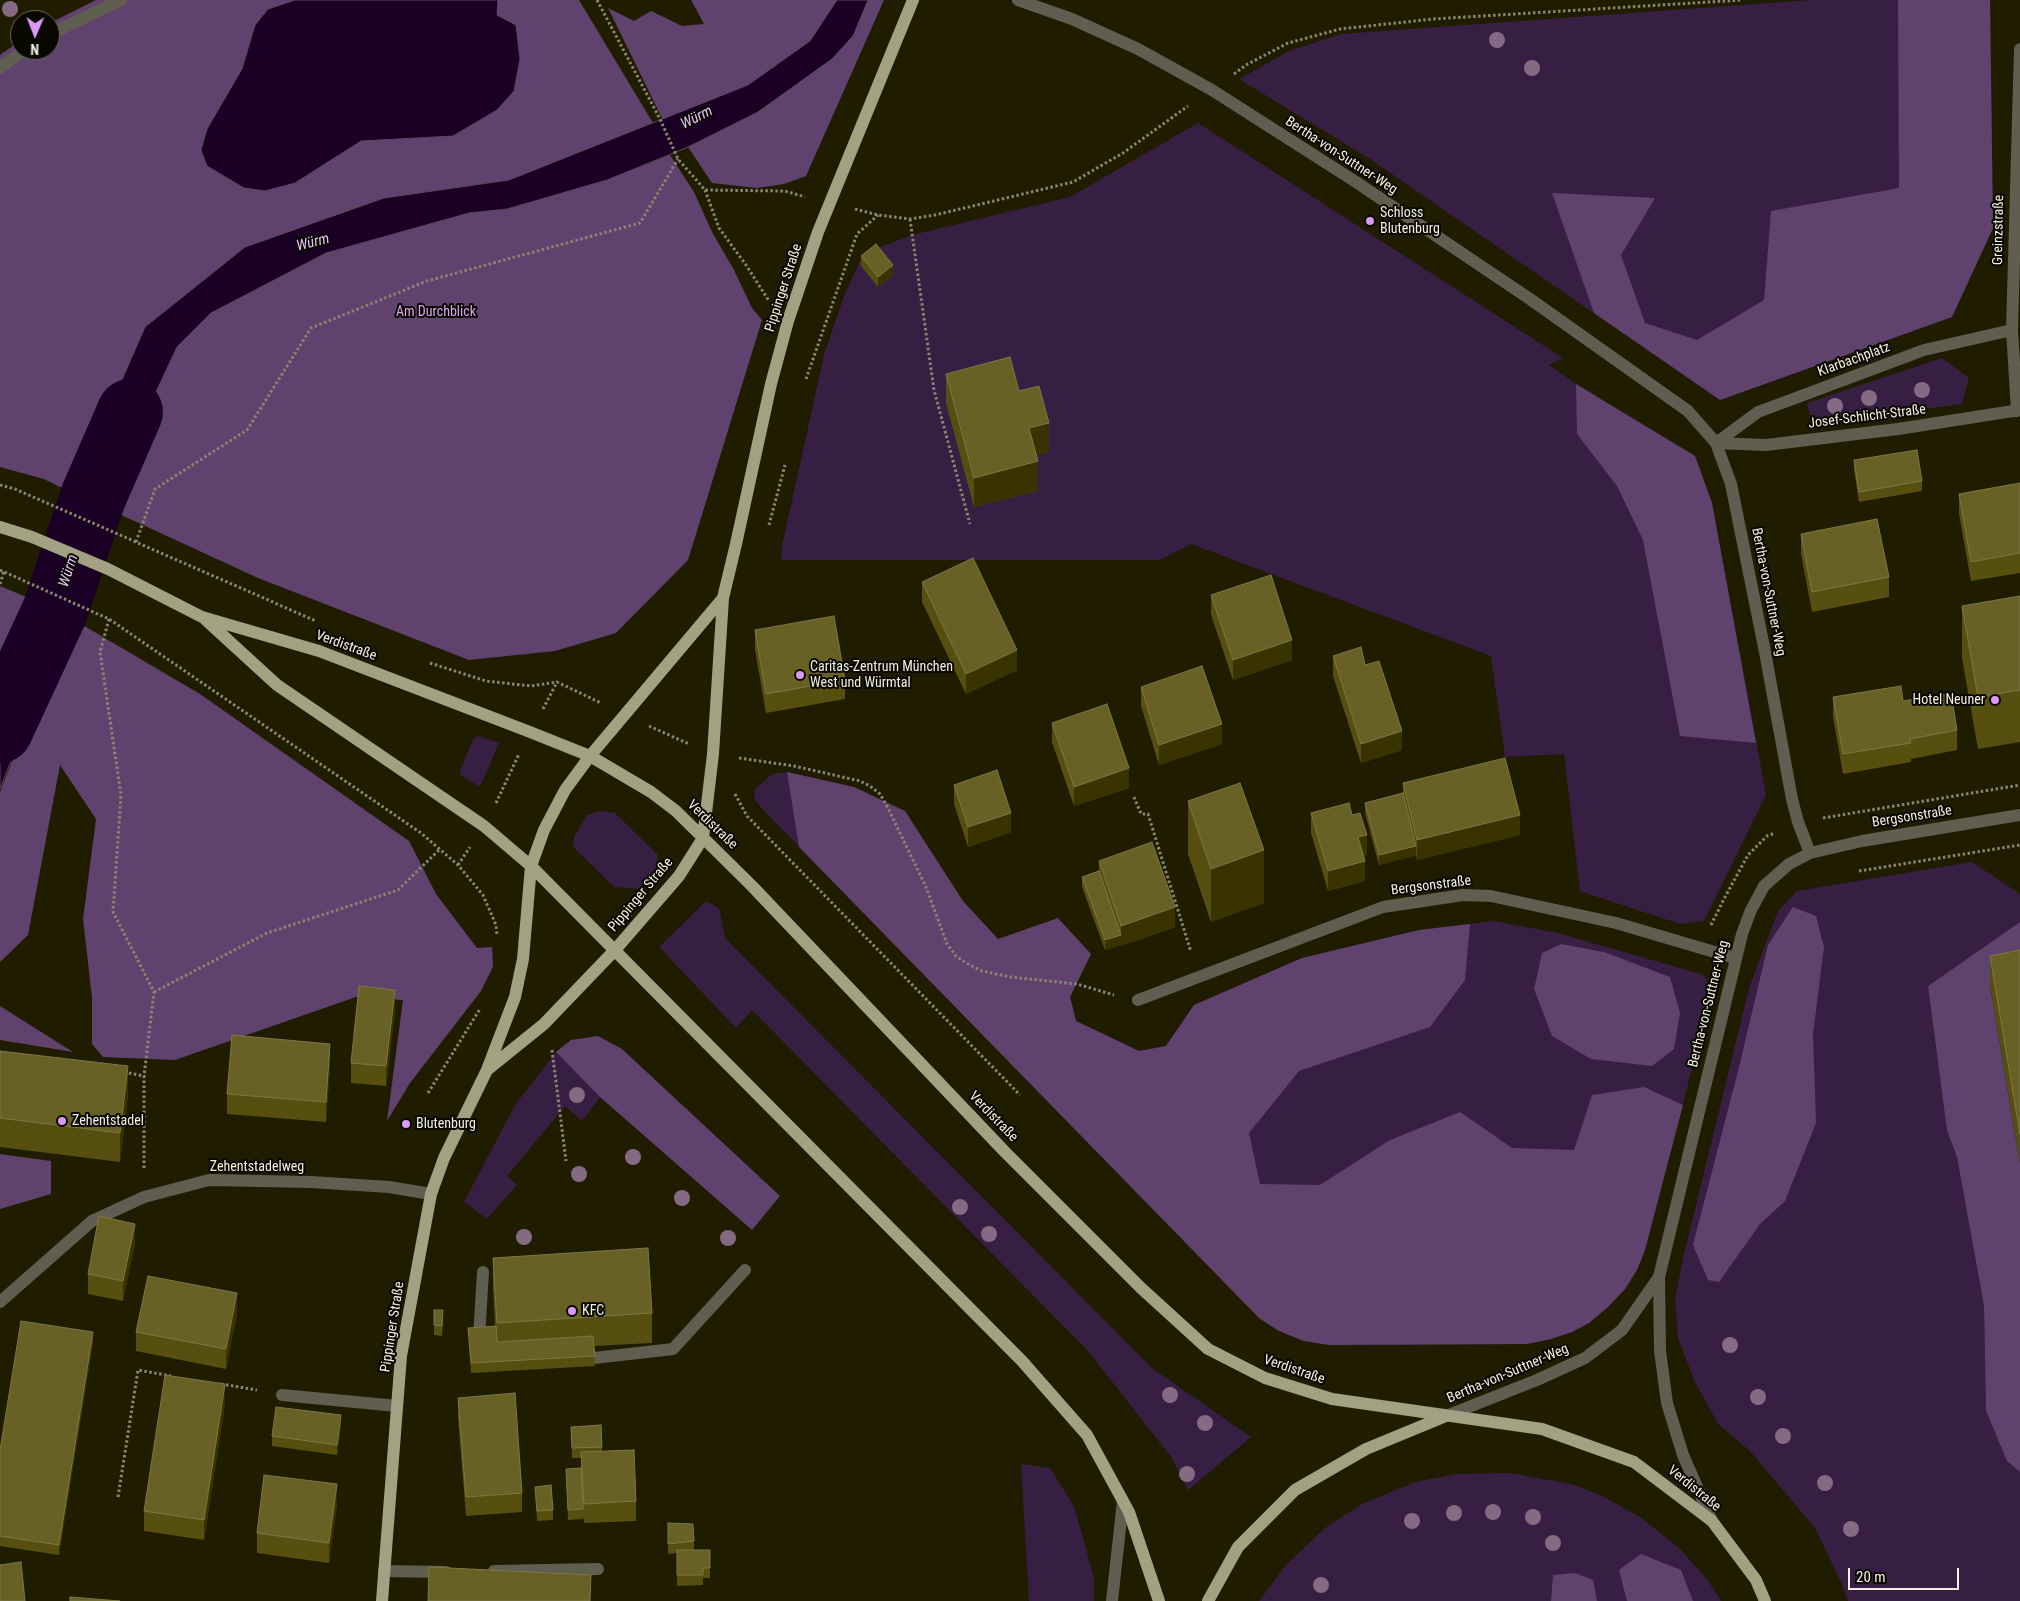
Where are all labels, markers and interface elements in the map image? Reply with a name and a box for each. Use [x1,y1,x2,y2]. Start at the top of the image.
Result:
north arrow [10,10,60,60]
text: N [30,41,39,57]
water label: Würm [678,102,716,134]
street label: Bertha-von-Suttner-Weg [1282,113,1400,199]
street label: Greinzstraße [1990,195,2008,265]
place label: Schloss Blutenburg [1380,205,1440,238]
marker: Schloss Blutenburg [1364,215,1376,227]
water label: Würm [295,230,331,256]
street label: Pippinger Straße [762,242,806,334]
park label: Am Durchblick [396,304,476,320]
street label: Klarbachplatz [1816,339,1892,381]
street label: Josef-Schlicht-Straße [1807,401,1927,433]
street label: Bertha-von-Suttner-Weg [1747,526,1789,658]
water label: Würm [55,552,83,590]
street label: Verdistraße [313,627,379,665]
place label: Caritas-Zentrum München West und Würmtal [810,659,953,692]
marker: Caritas-Zentrum München West und Würmtal [794,669,806,681]
place label: Hotel Neuner [1913,692,1985,708]
marker: Hotel Neuner [1989,694,2001,706]
street label: Verdistraße [683,797,741,853]
street label: Bergsonstraße [1871,802,1953,832]
street label: Pippinger Straße [605,854,677,936]
street label: Bergsonstraße [1390,873,1472,899]
street label: Bertha-von-Suttner-Weg [1685,939,1733,1069]
street label: Verdistraße [965,1088,1021,1146]
place label: Zehentstadel [72,1113,144,1129]
marker: Zehentstadel [56,1115,68,1127]
place label: Blutenburg [416,1116,476,1132]
marker: Blutenburg [400,1118,412,1130]
street label: Zehentstadelweg [210,1159,304,1175]
street label: Pippinger Straße [378,1280,408,1374]
place label: KFC [582,1303,604,1319]
marker: KFC [566,1305,578,1317]
street label: Bertha-von-Suttner-Weg [1445,1341,1571,1407]
street label: Verdistraße [1261,1352,1327,1388]
street label: Verdistraße [1664,1462,1724,1516]
scale bar [1850,1558,1961,1590]
text: 20 m [1856,1568,1886,1586]

